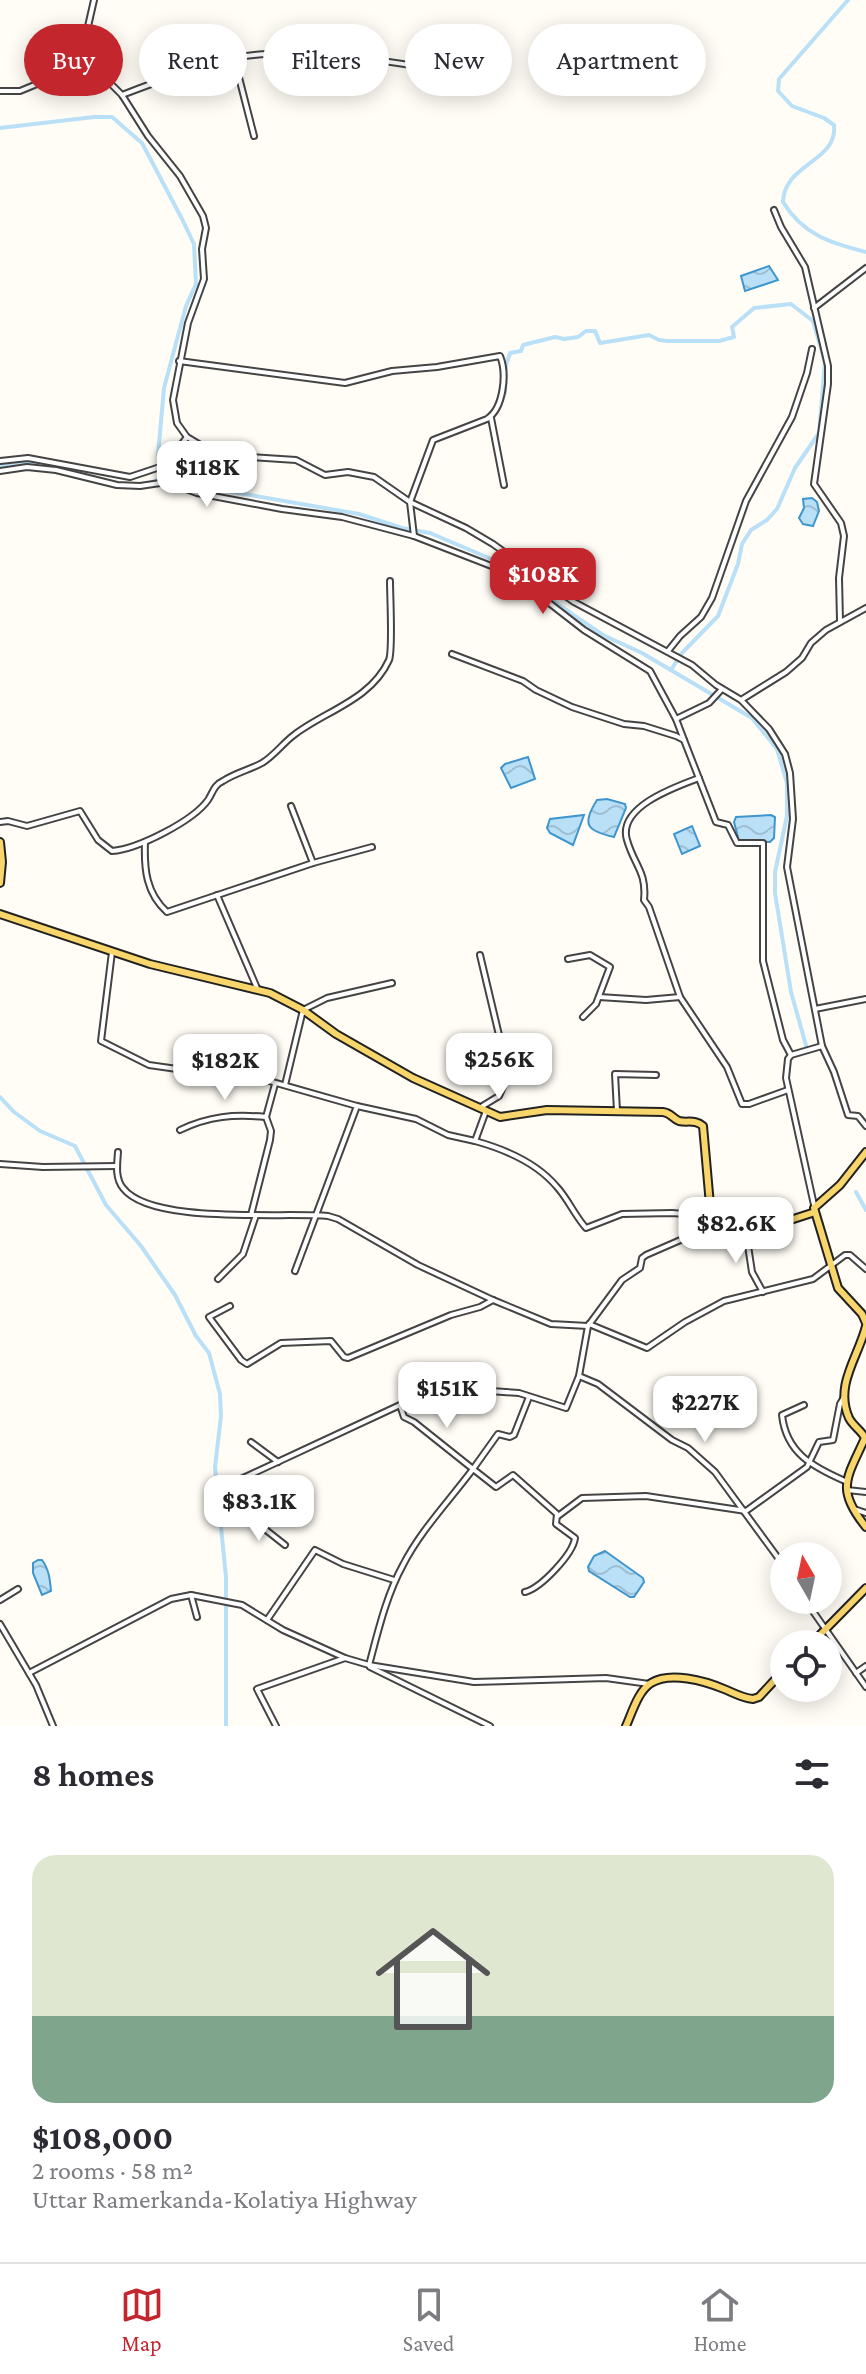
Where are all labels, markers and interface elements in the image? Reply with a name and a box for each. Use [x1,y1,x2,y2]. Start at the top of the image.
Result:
chip: Buy [24,24,123,96]
chip: Rent [139,24,247,96]
chip: Filters [263,24,389,96]
chip: New [405,24,512,96]
chip: Apartment [528,24,706,96]
pin: $118K [151,441,263,509]
text: $118K [175,452,239,481]
pin: $108K [487,548,599,616]
text: $108K [508,559,578,588]
pin: $256K [443,1033,555,1101]
pin: $182K [169,1034,281,1102]
text: $256K [464,1044,534,1073]
text: $182K [191,1045,259,1074]
pin: $82.6K [671,1197,801,1265]
text: $82.6K [696,1208,776,1237]
pin: $151K [391,1362,503,1430]
text: $151K [416,1373,478,1402]
pin: $227K [649,1376,761,1444]
text: $227K [671,1387,739,1416]
pin: $83.1K [194,1475,324,1543]
text: $83.1K [222,1486,296,1515]
north arrow [770,1542,842,1614]
map controls [770,1542,842,1702]
button: locate [770,1630,842,1702]
icon: filters [790,1752,834,1796]
text: 8 homes [32,1756,154,1793]
icon: home [361,1907,505,2051]
text: $108,000 [32,2119,173,2156]
text: 2 rooms · 58 m² [32,2156,193,2185]
text: Uttar Ramerkanda-Kolatiya Highway [32,2185,417,2214]
tab: Map [120,2283,164,2356]
tab: Saved [403,2283,454,2356]
tab: Home [694,2283,746,2356]

